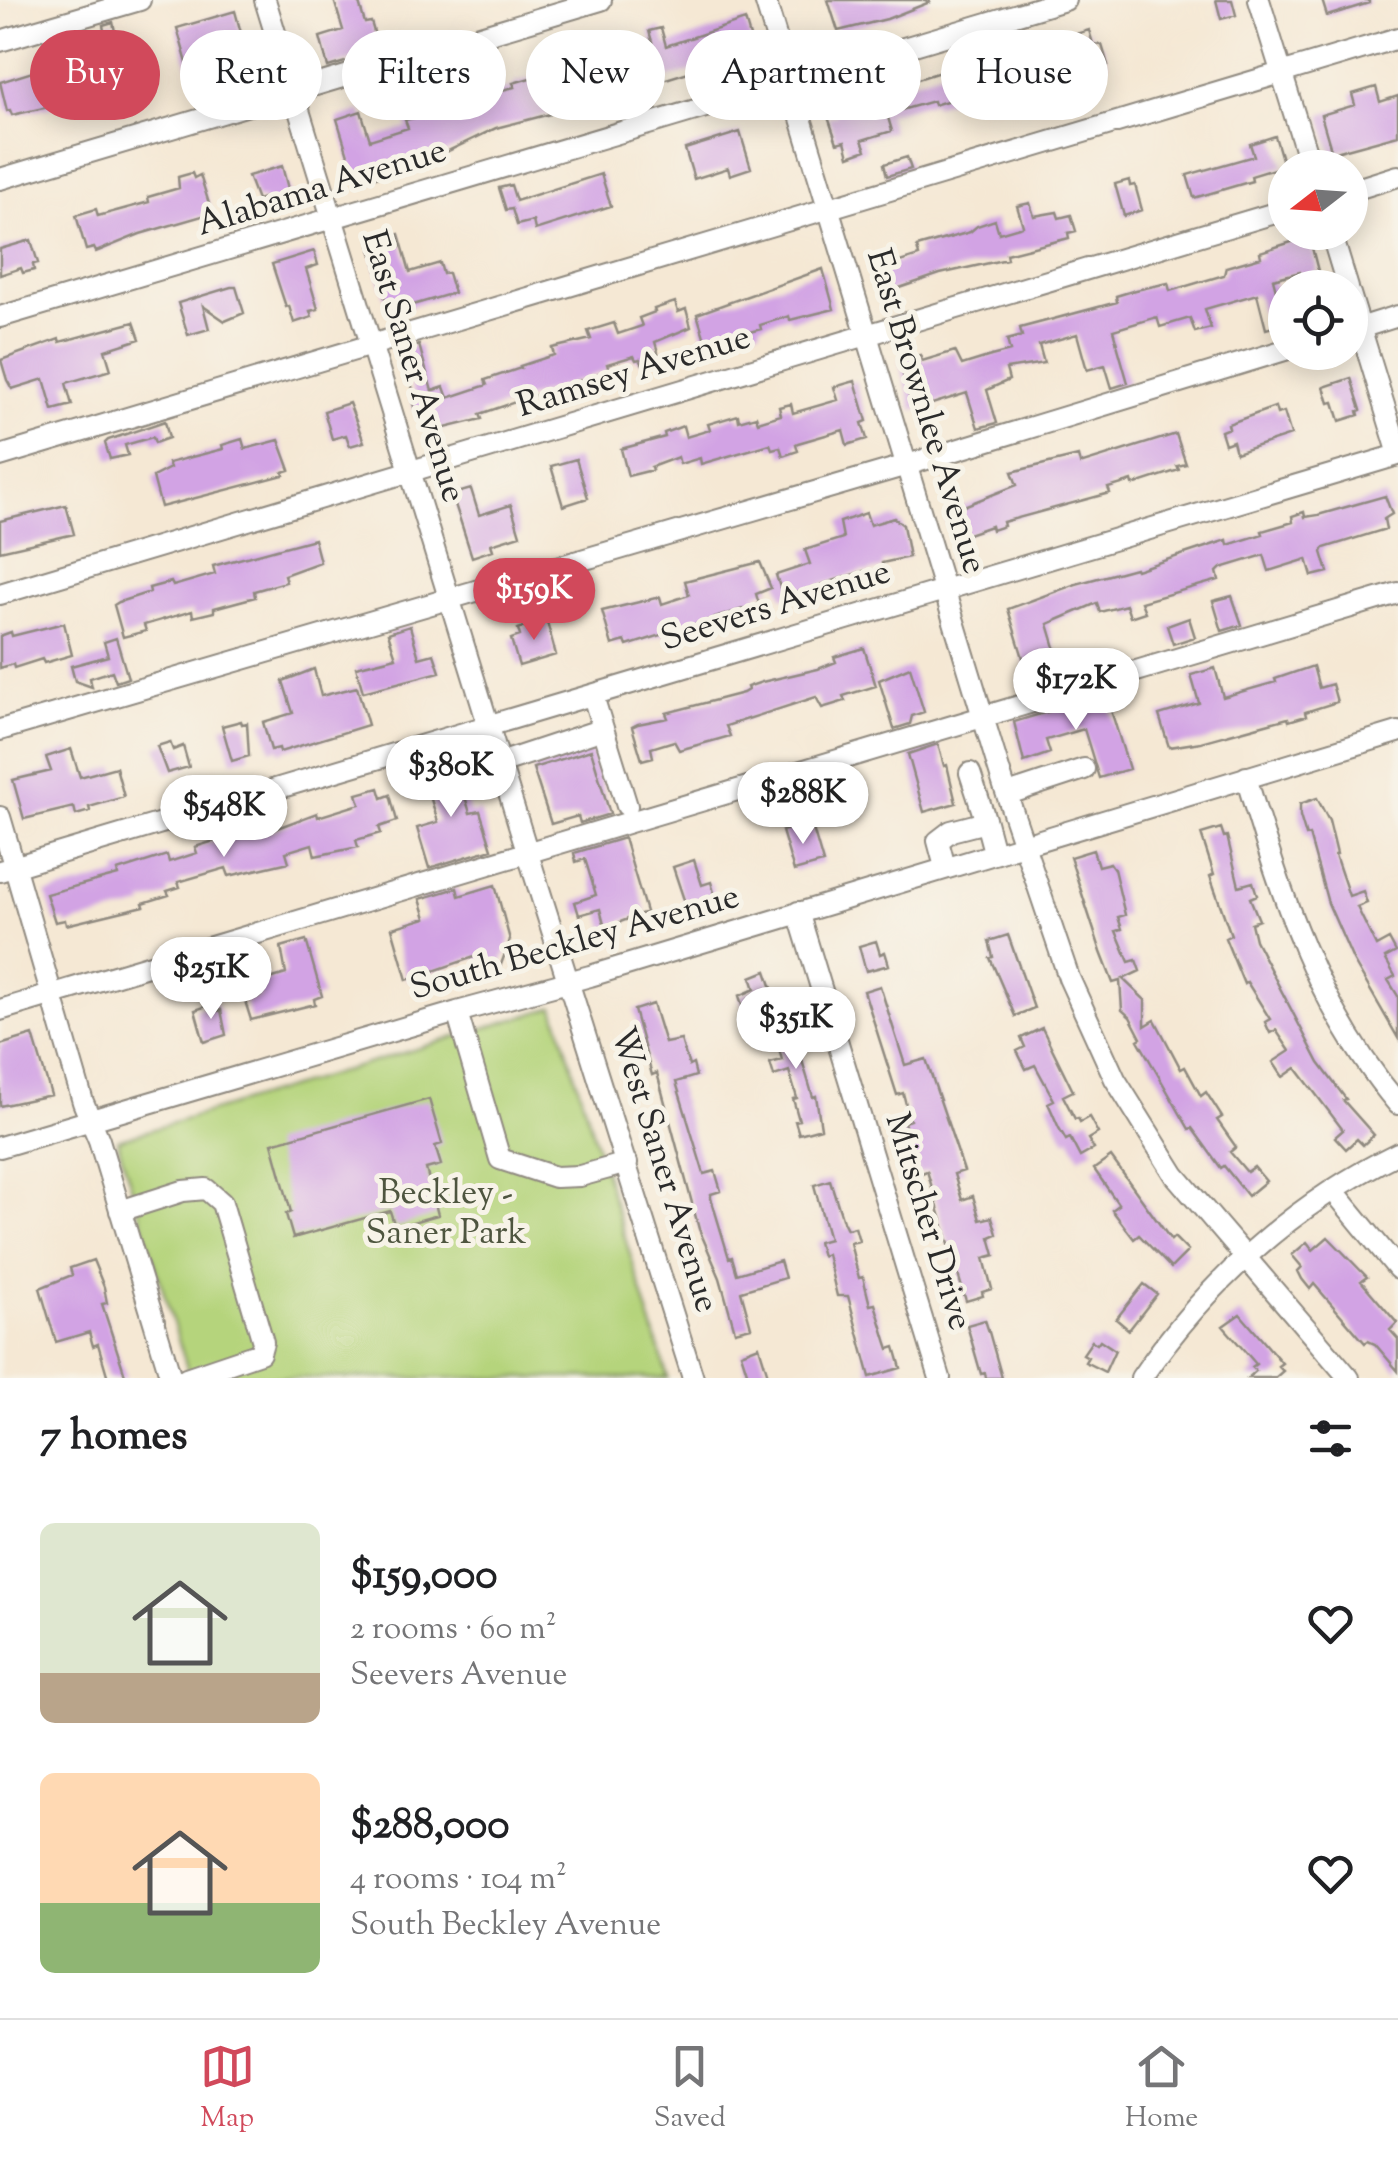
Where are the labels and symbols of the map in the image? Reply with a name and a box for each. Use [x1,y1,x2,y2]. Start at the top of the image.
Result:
street label: Alabama Avenue [191,127,453,251]
north arrow [1268,150,1368,250]
street label: East Saner Avenue [346,225,478,509]
street label: East Brownlee Avenue [851,243,999,581]
street label: Ramsey Avenue [511,313,757,433]
street label: Seevers Avenue [655,548,897,666]
pin: $159K [464,558,604,643]
pin: $172K [1006,648,1146,733]
pin: $380K [381,735,521,820]
pin: $288K [733,762,873,847]
pin: $548K [154,775,294,860]
street label: South Beckley Avenue [404,873,746,1015]
pin: $251K [141,937,281,1022]
pin: $351K [726,987,866,1072]
street label: West Saner Avenue [595,1021,731,1319]
street label: Mitscher Drive [870,1107,984,1337]
park label: Beckley - Saner Park [365,1169,527,1260]

